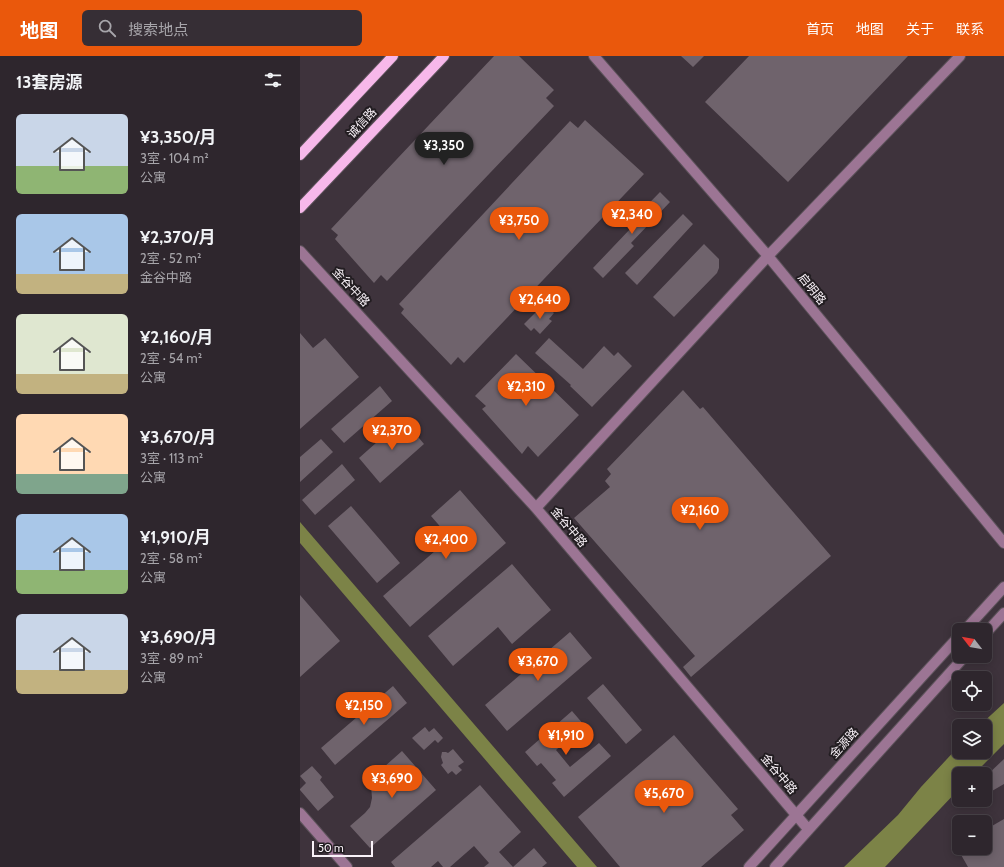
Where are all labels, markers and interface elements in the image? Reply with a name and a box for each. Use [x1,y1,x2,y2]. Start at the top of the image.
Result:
search box [82,10,362,46]
icon: search [96,17,118,39]
text: 地图 [20,19,58,42]
text: 首页 [806,20,834,38]
text: 地图 [856,20,884,38]
text: 关于 [906,20,934,38]
text: 联系 [956,20,984,38]
text: 搜索地点 [128,21,188,39]
icon: filters [262,69,284,91]
text: 13套房源 [16,72,82,92]
street label: 诚信路 [344,104,379,141]
text: ¥3,350/月 [140,127,217,147]
icon: home [48,130,96,178]
pin: ¥3,350 [411,132,477,166]
text: ¥3,350 [423,137,465,153]
text: 3室 · 104 m² [140,150,208,166]
text: 公寓 [140,169,166,185]
pin: ¥2,340 [599,201,665,235]
text: ¥2,340 [611,206,653,222]
pin: ¥3,750 [486,207,552,241]
text: ¥3,750 [499,212,539,228]
text: ¥2,370/月 [140,227,216,247]
icon: home [48,230,96,278]
text: 2室 · 52 m² [140,250,201,266]
street label: 金谷中路 [330,264,373,309]
text: 金谷中路 [140,269,192,285]
street label: 启明路 [795,270,830,307]
pin: ¥2,640 [507,286,573,320]
text: ¥2,640 [519,291,561,307]
text: ¥2,160/月 [140,327,214,347]
icon: home [48,330,96,378]
text: 2室 · 54 m² [140,350,202,366]
text: 公寓 [140,369,166,385]
pin: ¥2,310 [493,373,559,407]
text: ¥2,310 [507,378,545,394]
pin: ¥2,370 [359,417,425,451]
text: ¥2,370 [372,422,412,438]
text: ¥3,670/月 [140,427,216,447]
icon: home [48,430,96,478]
text: 3室 · 113 m² [140,450,203,466]
text: 公寓 [140,469,166,485]
pin: ¥2,160 [667,497,733,531]
text: ¥2,160 [681,502,719,518]
street label: 金谷中路 [548,503,591,550]
pin: ¥2,400 [413,526,479,560]
text: ¥1,910/月 [140,527,211,547]
icon: home [48,530,96,578]
text: ¥2,400 [424,531,468,547]
text: 2室 · 58 m² [140,550,202,566]
text: 公寓 [140,569,166,585]
north arrow [952,623,992,663]
map controls [952,623,992,855]
text: ¥3,690/月 [140,627,217,647]
icon: home [48,630,96,678]
pin: ¥3,670 [505,648,571,682]
text: 3室 · 89 m² [140,650,203,666]
text: ¥3,670 [518,653,558,669]
text: 公寓 [140,669,166,685]
button: locate [952,671,992,711]
pin: ¥2,150 [331,692,397,726]
text: ¥2,150 [345,697,383,713]
button: layers [952,719,992,759]
pin: ¥1,910 [533,722,599,756]
street label: 金源路 [826,724,861,761]
text: ¥1,910 [548,727,584,743]
street label: 金谷中路 [758,750,801,797]
pin: ¥3,690 [359,765,425,799]
button: + [952,767,992,807]
text: ¥3,690 [371,770,413,786]
pin: ¥5,670 [631,780,697,814]
text: ¥5,670 [644,785,684,801]
button: − [952,815,992,855]
scale bar [312,839,373,858]
text: 50 m [318,841,344,855]

